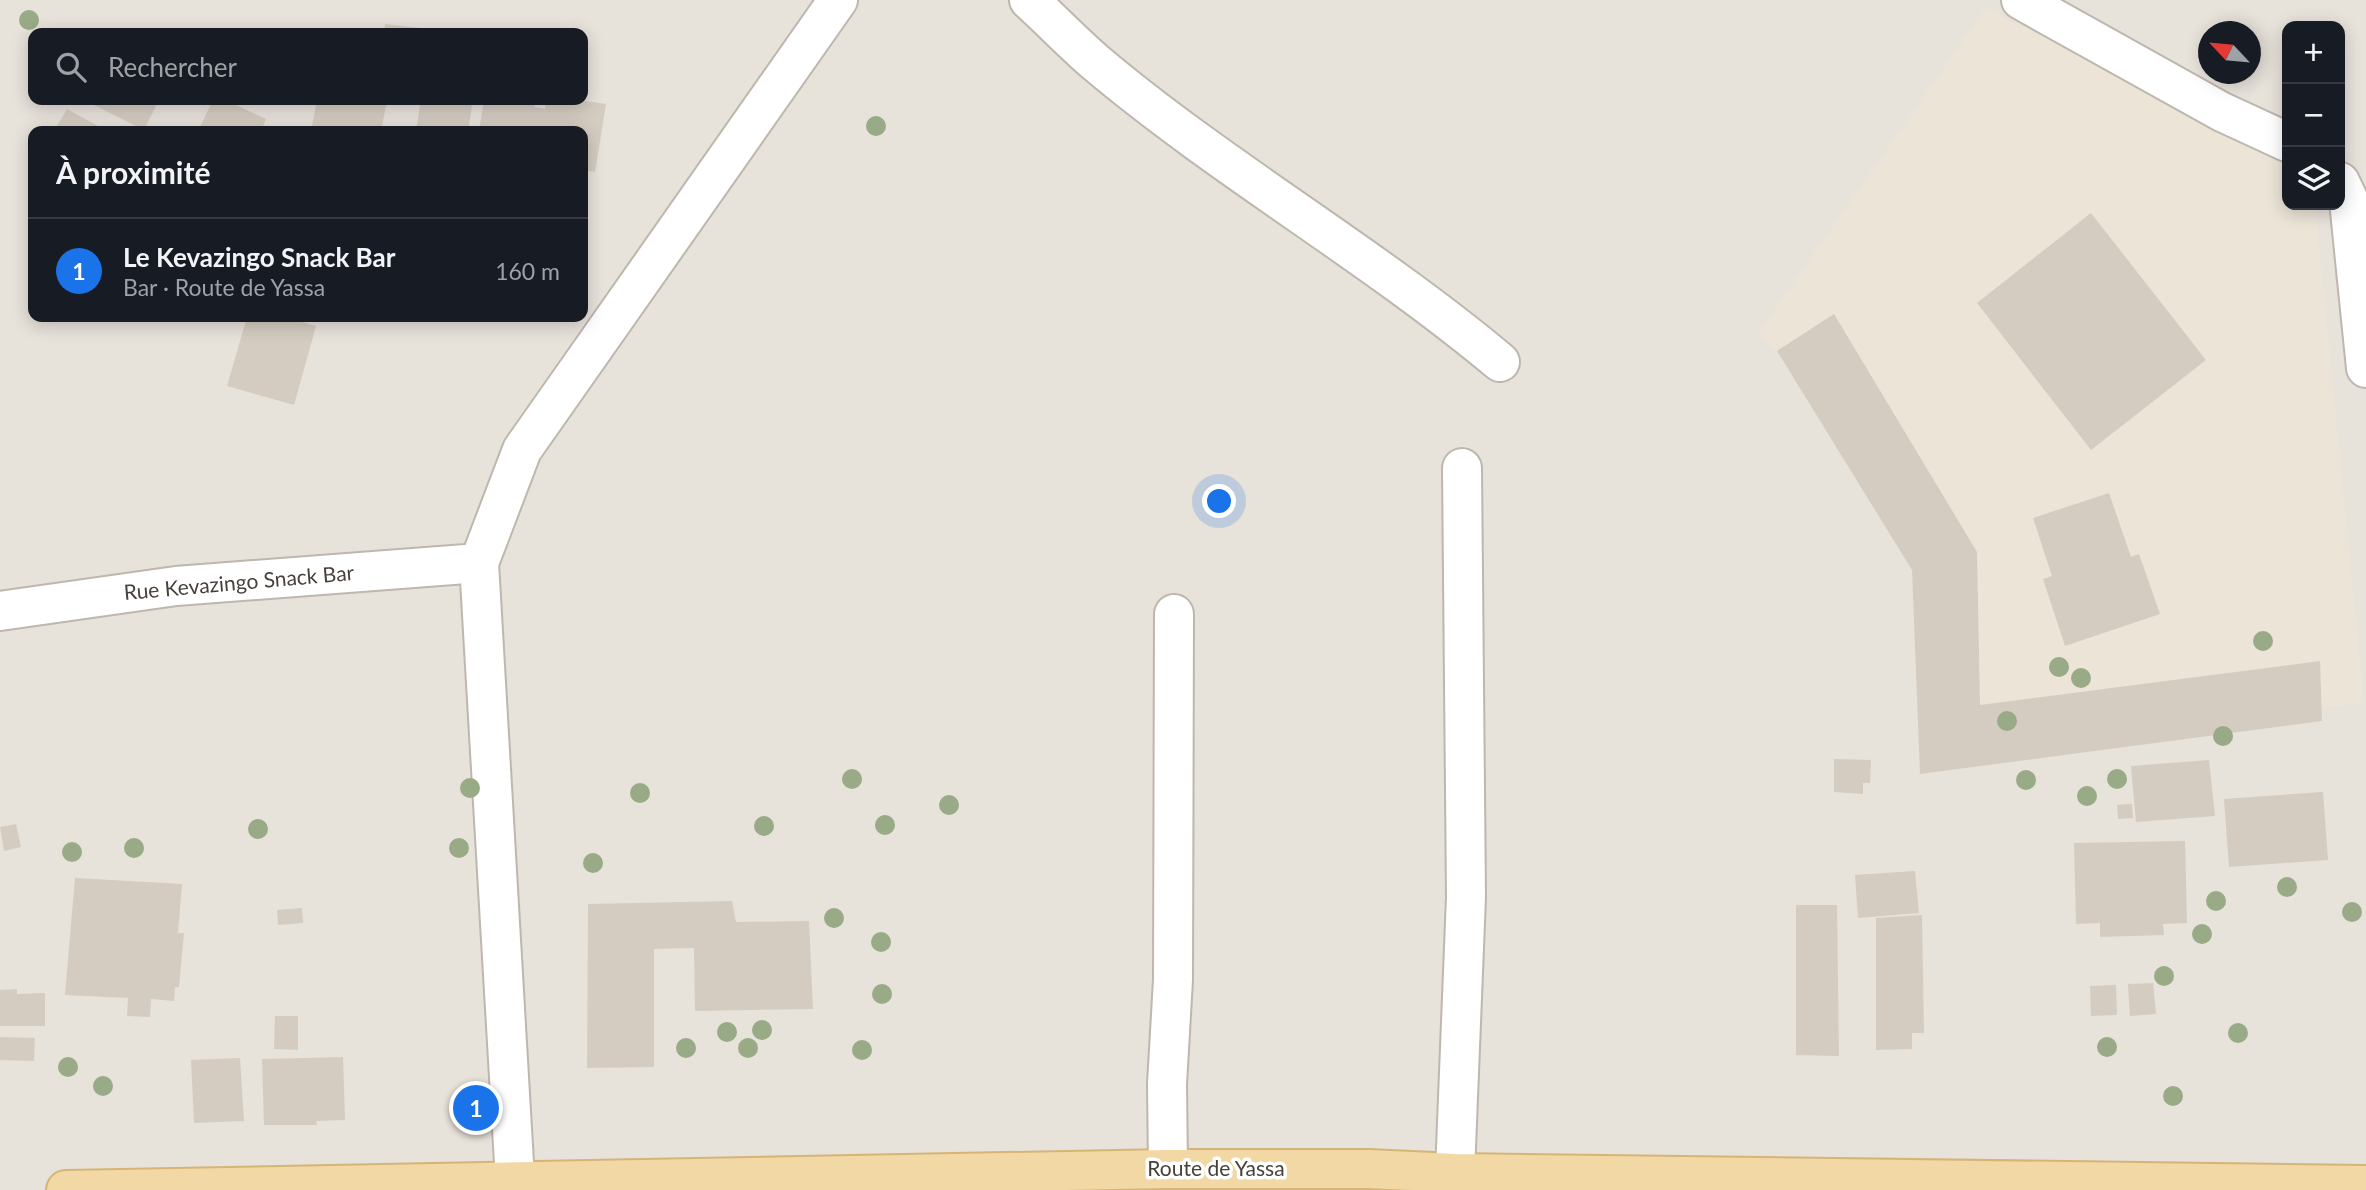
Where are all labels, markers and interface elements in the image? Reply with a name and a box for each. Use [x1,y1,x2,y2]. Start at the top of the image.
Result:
north arrow [2198,21,2261,84]
map controls [2282,21,2345,210]
button: + [2282,21,2345,84]
search box [28,28,588,105]
icon: search [52,48,90,86]
text: Rechercher [108,51,237,83]
button: − [2282,84,2345,147]
button: layers [2282,147,2345,210]
text: À proximité [56,154,211,190]
text: Le Kevazingo Snack Bar [123,241,395,273]
text: 1 [72,257,86,285]
text: 160 m [495,257,560,285]
text: Bar · Route de Yassa [123,273,325,301]
your location [1202,484,1236,518]
street label: Rue Kevazingo Snack Bar [123,559,355,604]
pin: 1 [453,1082,499,1134]
street label: Route de Yassa [1147,1155,1285,1180]

